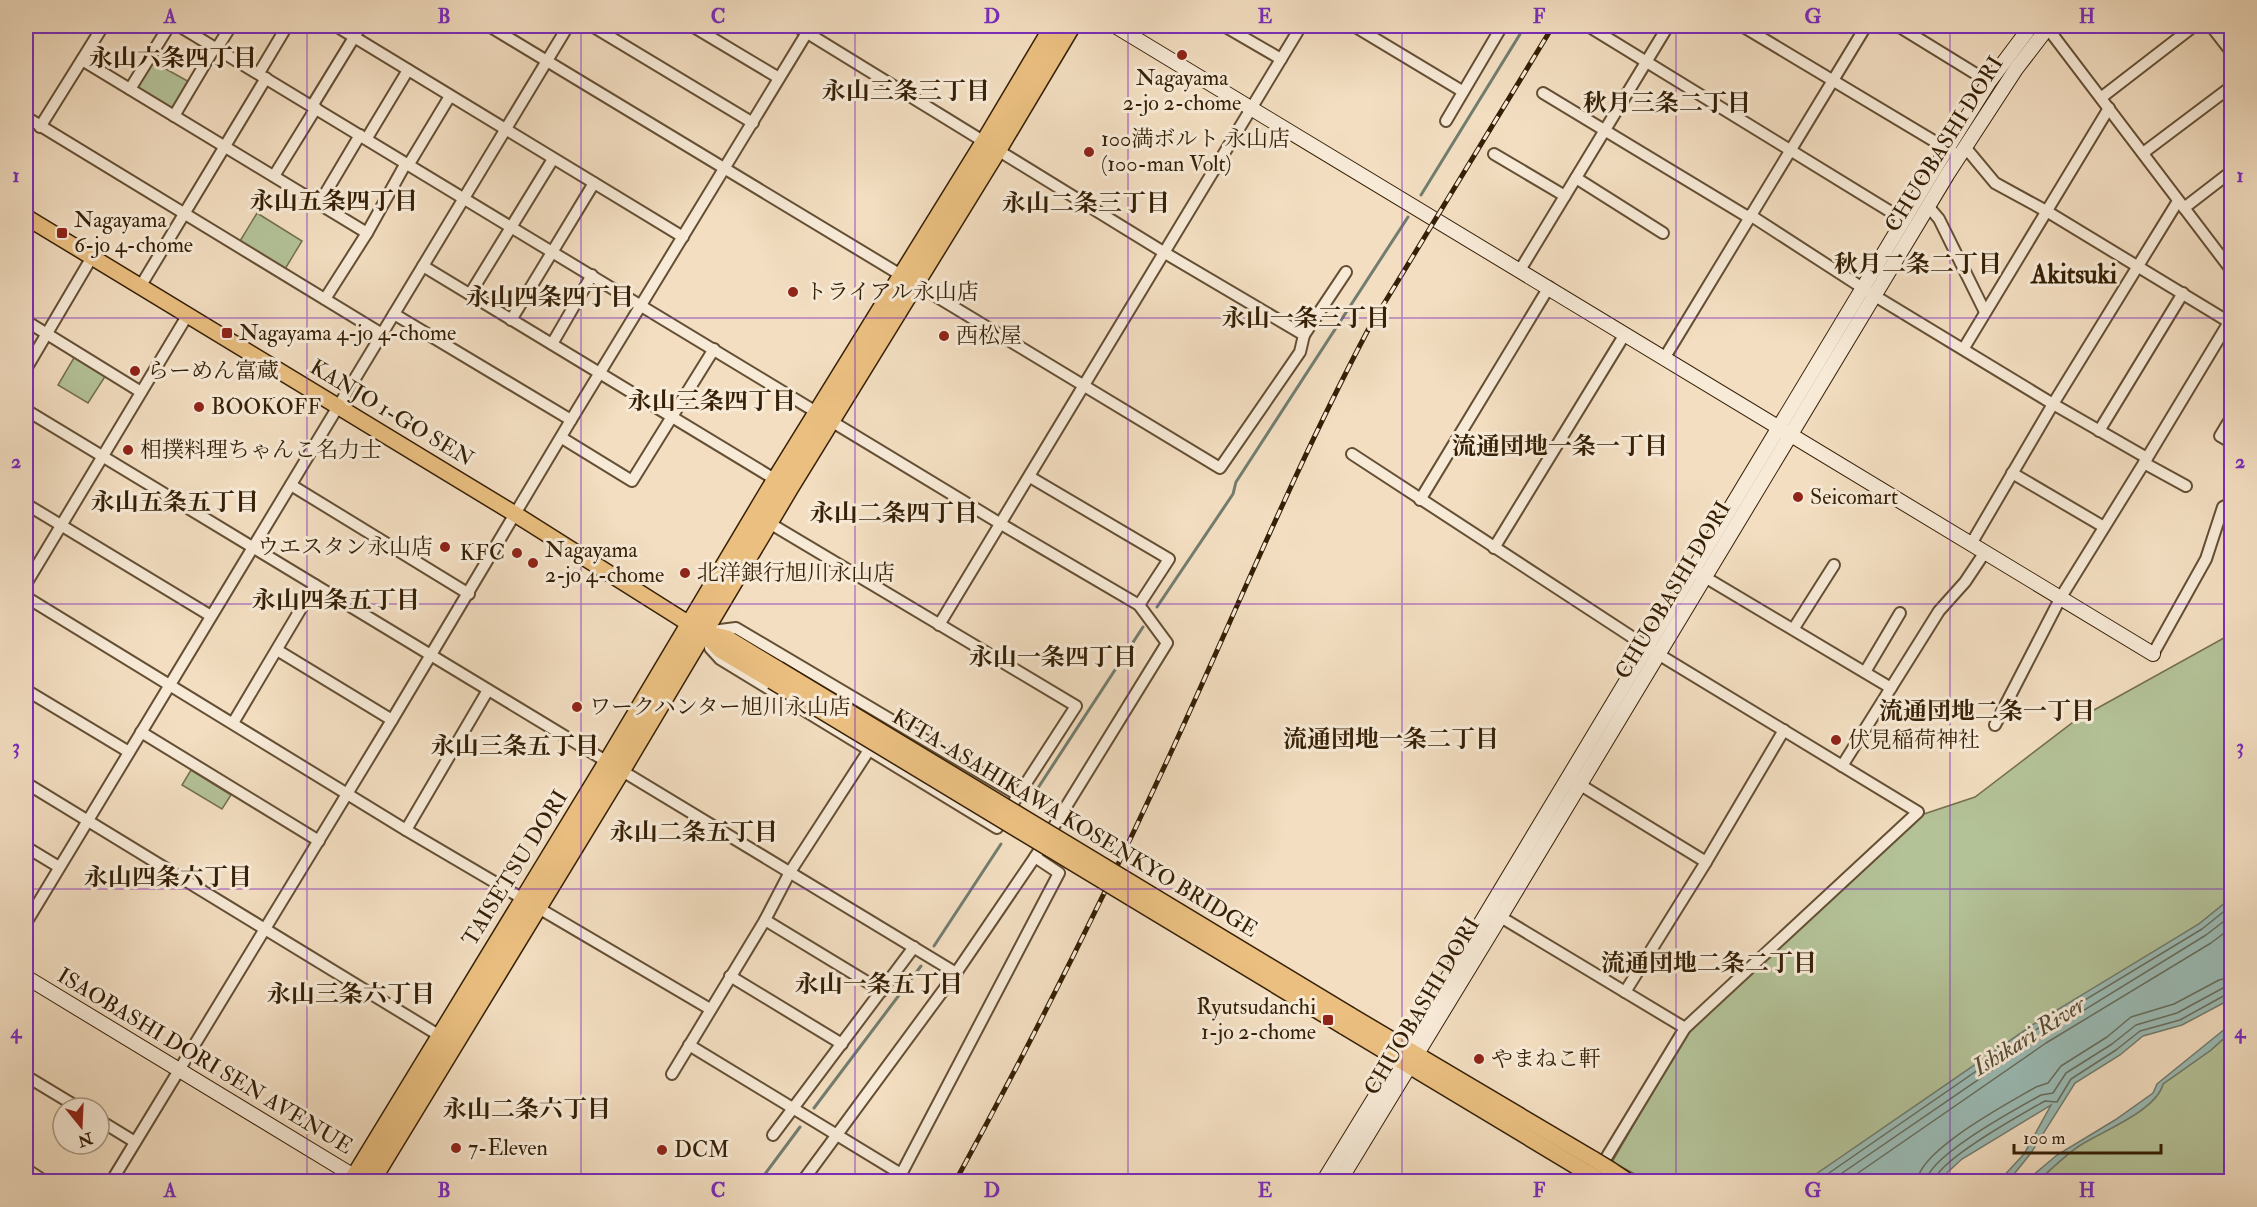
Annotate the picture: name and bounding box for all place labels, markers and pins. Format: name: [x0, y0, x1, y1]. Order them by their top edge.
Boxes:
marker: Nagayama 2-jo 2-chome: [1175, 48, 1189, 62]
place label: Nagayama 2-jo 2-chome: [1123, 64, 1241, 117]
place label: 100満ボルト 永山店 (100-man Volt): [1101, 125, 1290, 178]
marker: 100満ボルト 永山店 (100-man Volt): [1082, 145, 1096, 159]
place label: Nagayama 6-jo 4-chome: [74, 206, 193, 259]
marker: Nagayama 6-jo 4-chome: [55, 226, 69, 240]
place label: トライアル永山店: [805, 278, 979, 306]
marker: トライアル永山店: [786, 285, 800, 299]
place label: Nagayama 4-jo 4-chome: [239, 319, 456, 347]
place label: 西松屋: [956, 322, 1022, 350]
marker: Nagayama 4-jo 4-chome: [220, 326, 234, 340]
marker: 西松屋: [937, 329, 951, 343]
place label: らーめん富蔵: [147, 357, 279, 385]
marker: らーめん富蔵: [128, 364, 142, 378]
place label: BOOKOFF: [211, 393, 321, 421]
marker: BOOKOFF: [192, 400, 206, 414]
place label: 相撲料理ちゃんこ名力士: [140, 436, 382, 464]
marker: 相撲料理ちゃんこ名力士: [121, 443, 135, 457]
place label: Seicomart: [1810, 483, 1898, 511]
marker: Seicomart: [1791, 490, 1805, 504]
place label: ウエスタン永山店: [257, 533, 433, 561]
place label: Nagayama 2-jo 4-chome: [545, 536, 664, 589]
place label: KFC: [460, 539, 505, 567]
marker: ウエスタン永山店: [438, 540, 452, 554]
marker: KFC: [510, 546, 524, 560]
marker: Nagayama 2-jo 4-chome: [526, 556, 540, 570]
place label: 北洋銀行旭川永山店: [697, 559, 895, 587]
marker: 北洋銀行旭川永山店: [678, 566, 692, 580]
place label: ワークハンター旭川永山店: [589, 693, 851, 721]
marker: ワークハンター旭川永山店: [570, 700, 584, 714]
place label: 伏見稲荷神社: [1848, 726, 1980, 754]
marker: 伏見稲荷神社: [1829, 733, 1843, 747]
place label: Ryutsudanchi 1-jo 2-chome: [1196, 993, 1316, 1046]
marker: Ryutsudanchi 1-jo 2-chome: [1321, 1013, 1335, 1027]
place label: やまねこ軒: [1491, 1045, 1601, 1073]
marker: やまねこ軒: [1472, 1052, 1486, 1066]
place label: 7-Eleven: [468, 1134, 548, 1162]
place label: DCM: [674, 1136, 729, 1164]
marker: 7-Eleven: [449, 1141, 463, 1155]
marker: DCM: [655, 1143, 669, 1157]

